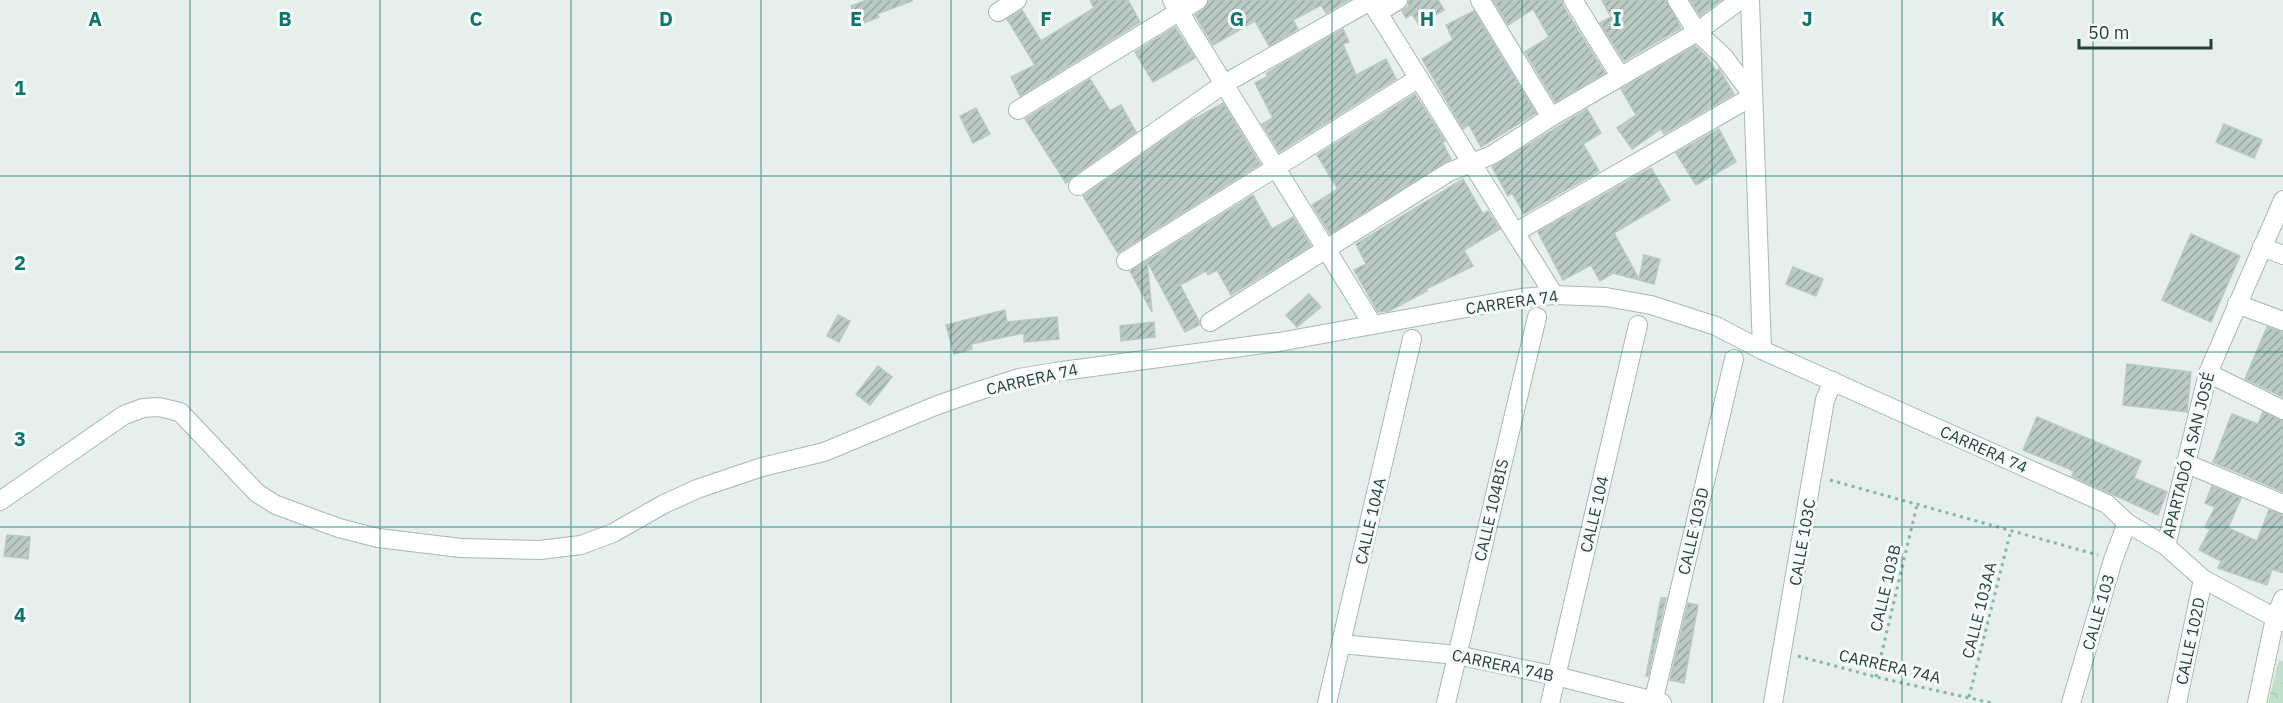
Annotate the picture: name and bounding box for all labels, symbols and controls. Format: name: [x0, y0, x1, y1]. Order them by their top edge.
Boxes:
text: A: [88, 5, 102, 32]
text: B: [278, 5, 292, 32]
text: C: [469, 5, 483, 32]
text: D: [659, 5, 673, 32]
text: E: [850, 5, 862, 32]
text: F: [1040, 5, 1052, 32]
text: G: [1230, 5, 1244, 32]
text: H: [1420, 5, 1434, 32]
text: I: [1613, 5, 1621, 32]
text: J: [1801, 5, 1813, 32]
text: K: [1991, 5, 2005, 32]
scale bar: [2079, 12, 2211, 50]
text: 50 m: [2088, 21, 2130, 44]
text: 1: [14, 74, 26, 101]
text: 2: [14, 249, 26, 276]
street label: CARRERA 74: [1464, 286, 1560, 318]
street label: CARRERA 74: [984, 359, 1080, 399]
street label: APARTADÓ A SAN JOSÉ: [2157, 370, 2218, 540]
street label: CARRERA 74: [1937, 421, 2031, 477]
text: 3: [14, 425, 26, 452]
street label: CALLE 104BIS: [1470, 457, 1512, 563]
street label: CALLE 104: [1575, 474, 1613, 554]
street label: CALLE 104A: [1350, 476, 1390, 566]
street label: CALLE 103D: [1673, 485, 1713, 577]
street label: CALLE 103C: [1785, 497, 1820, 587]
street label: CALLE 103B: [1865, 543, 1905, 633]
street label: CALLE 103AA: [1957, 560, 2001, 660]
street label: CALLE 103: [2078, 572, 2118, 652]
street label: CALLE 102D: [2171, 595, 2209, 687]
text: 4: [14, 601, 26, 628]
street label: CARRERA 74B: [1450, 644, 1556, 686]
street label: CARRERA 74A: [1837, 645, 1943, 687]

